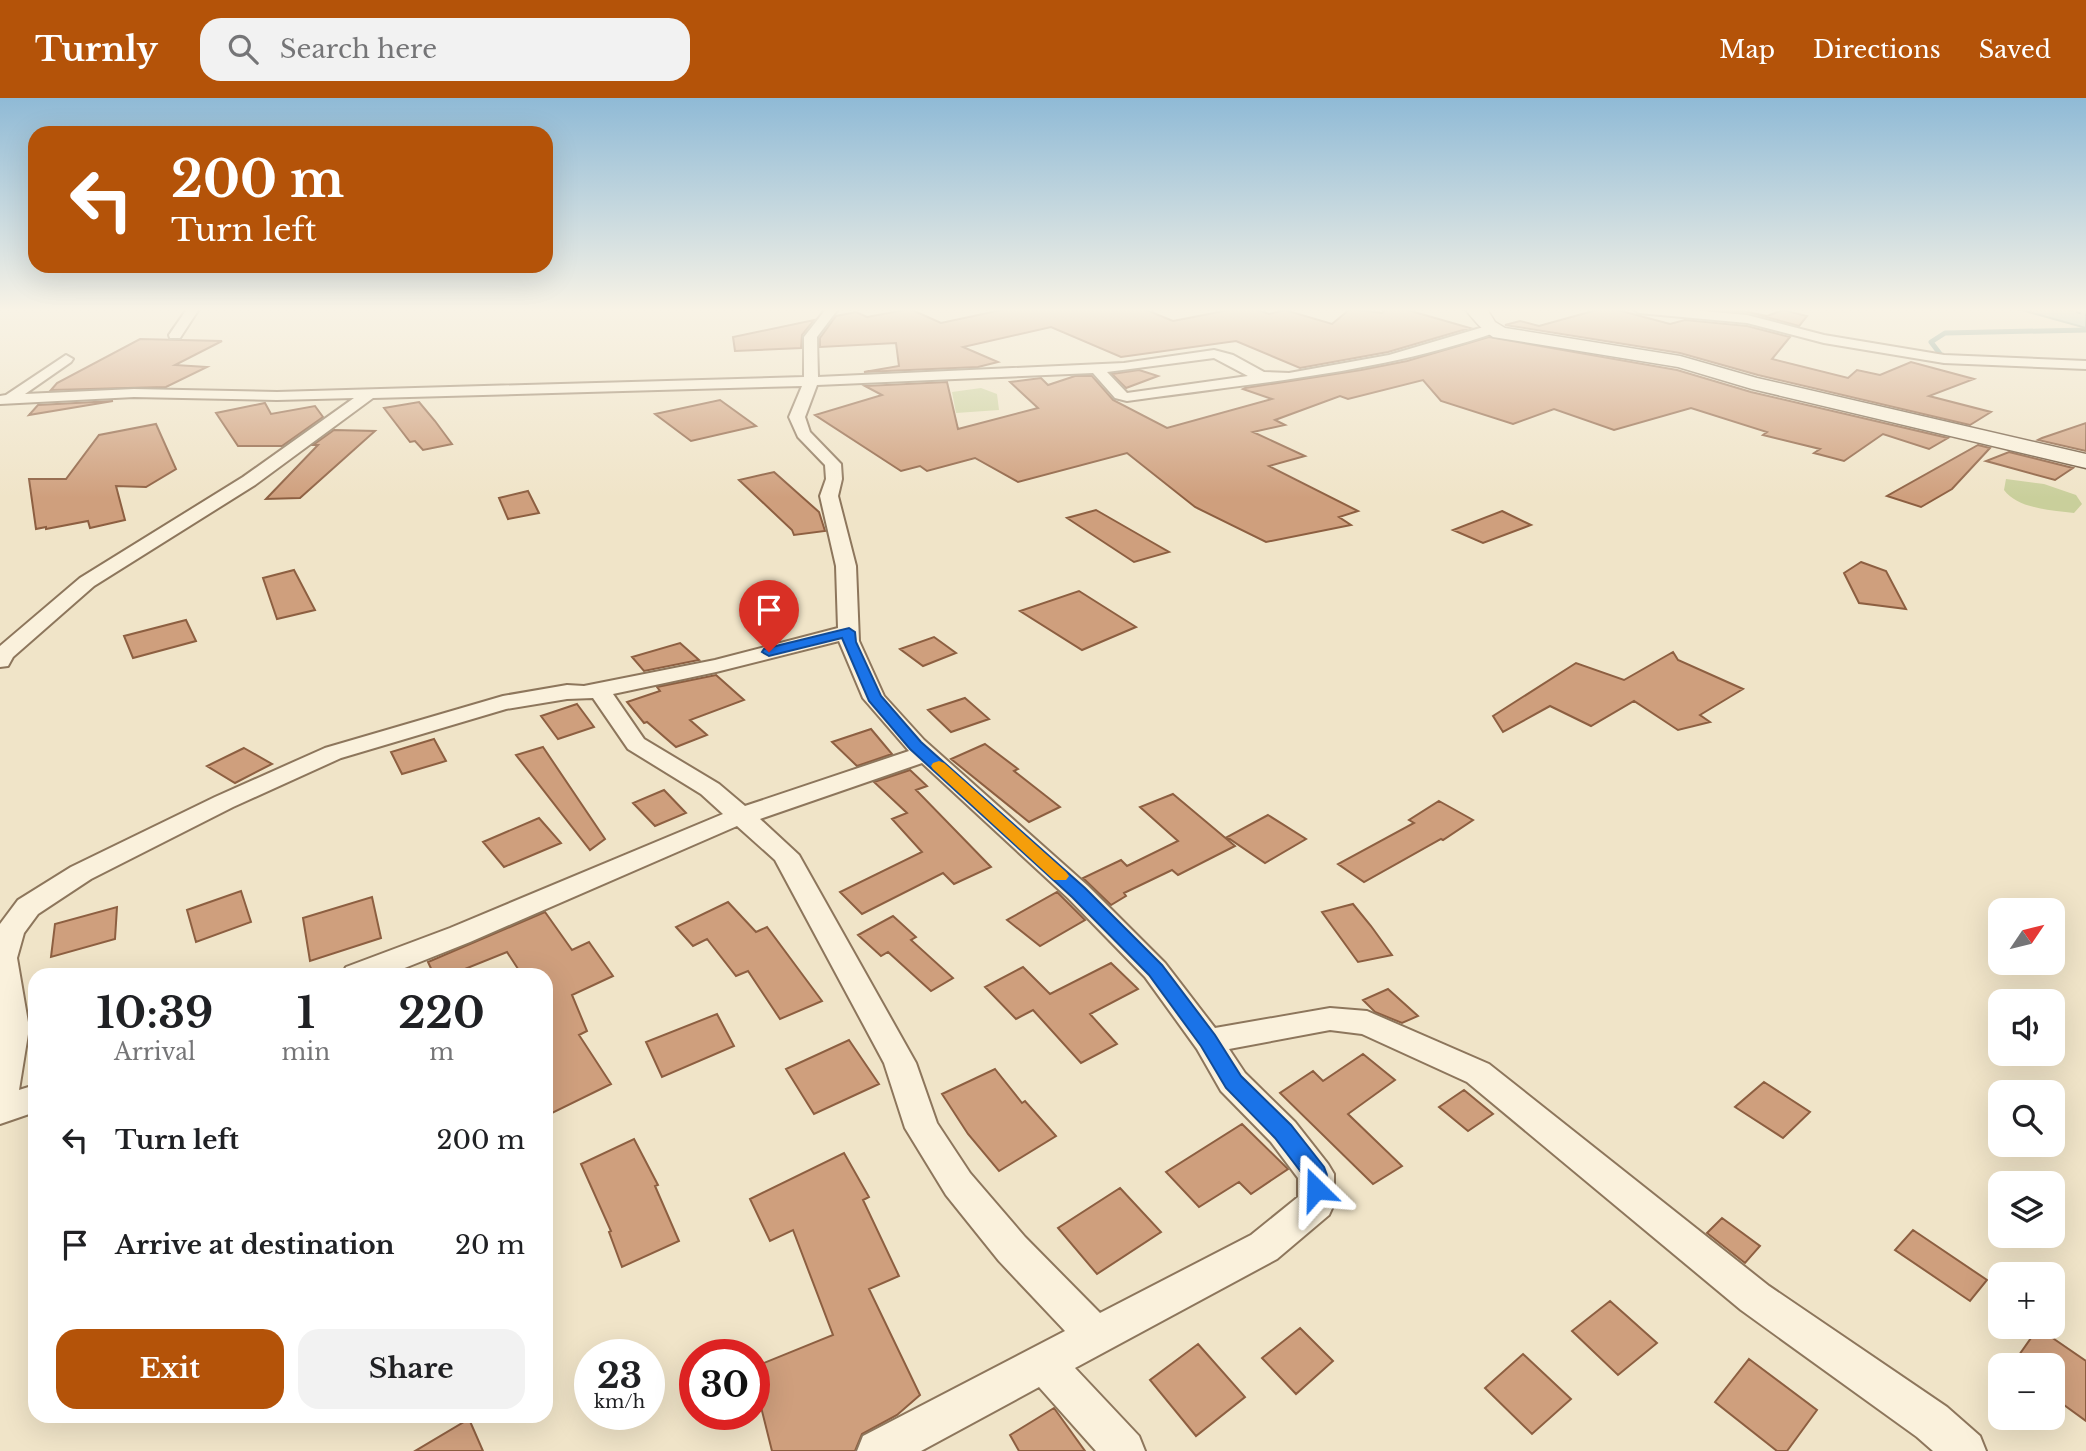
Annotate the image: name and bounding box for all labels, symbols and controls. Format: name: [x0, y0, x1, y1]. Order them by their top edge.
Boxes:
search box: [200, 18, 690, 81]
text: Turnly: [35, 29, 158, 70]
icon: search: [224, 30, 262, 68]
text: Search here: [280, 33, 437, 65]
text: Map: [1719, 35, 1775, 64]
text: Directions: [1813, 35, 1941, 64]
text: Saved: [1979, 35, 2051, 64]
text: 200 m: [171, 149, 344, 210]
icon: left: [56, 154, 147, 245]
text: Turn left: [171, 210, 317, 250]
pin: [739, 580, 799, 652]
icon: arrive: [750, 591, 788, 629]
north arrow: [1988, 898, 2065, 975]
map controls: [1988, 898, 2065, 1430]
text: 10:39: [96, 987, 213, 1039]
text: 1: [297, 987, 315, 1039]
text: 220: [398, 987, 485, 1039]
button: sound: [1988, 989, 2065, 1066]
text: Arrival: [114, 1038, 196, 1066]
text: min: [282, 1038, 330, 1066]
text: m: [429, 1038, 454, 1066]
button: search: [1988, 1080, 2065, 1157]
icon: left: [56, 1121, 94, 1159]
text: Turn left: [115, 1124, 239, 1156]
text: 200 m: [436, 1124, 525, 1156]
position arrow: [1279, 1152, 1353, 1226]
button: layers: [1988, 1171, 2065, 1248]
icon: arrive: [56, 1226, 94, 1264]
text: Arrive at destination: [115, 1229, 395, 1261]
text: 20 m: [455, 1229, 525, 1261]
button: +: [1988, 1262, 2065, 1339]
button: Exit: [56, 1329, 284, 1409]
button: Share: [298, 1329, 525, 1409]
speed limit sign: 30: [679, 1339, 770, 1430]
button: −: [1988, 1353, 2065, 1430]
text: 23: [597, 1354, 642, 1397]
text: km/h: [594, 1391, 645, 1413]

